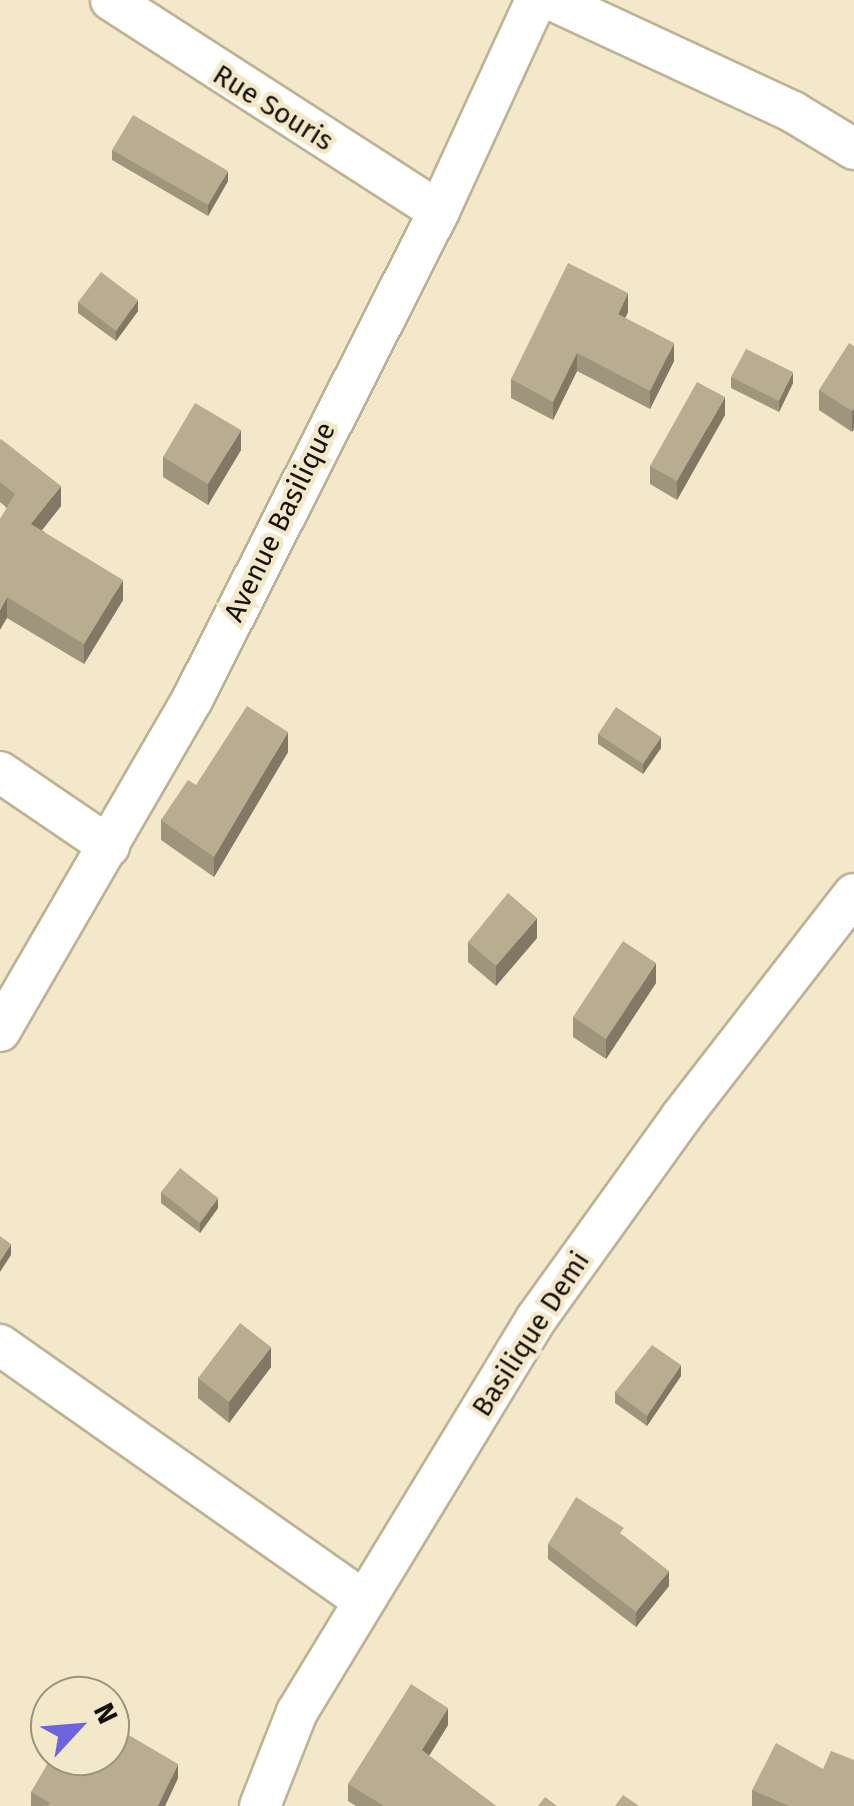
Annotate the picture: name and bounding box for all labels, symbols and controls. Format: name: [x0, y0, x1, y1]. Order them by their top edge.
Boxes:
street label: Rue Souris: [207, 58, 339, 158]
street label: Avenue Basilique: [217, 417, 343, 627]
street label: Basilique Demi: [465, 1245, 597, 1423]
north arrow: [30, 1676, 130, 1776]
text: N: [87, 1698, 125, 1729]

